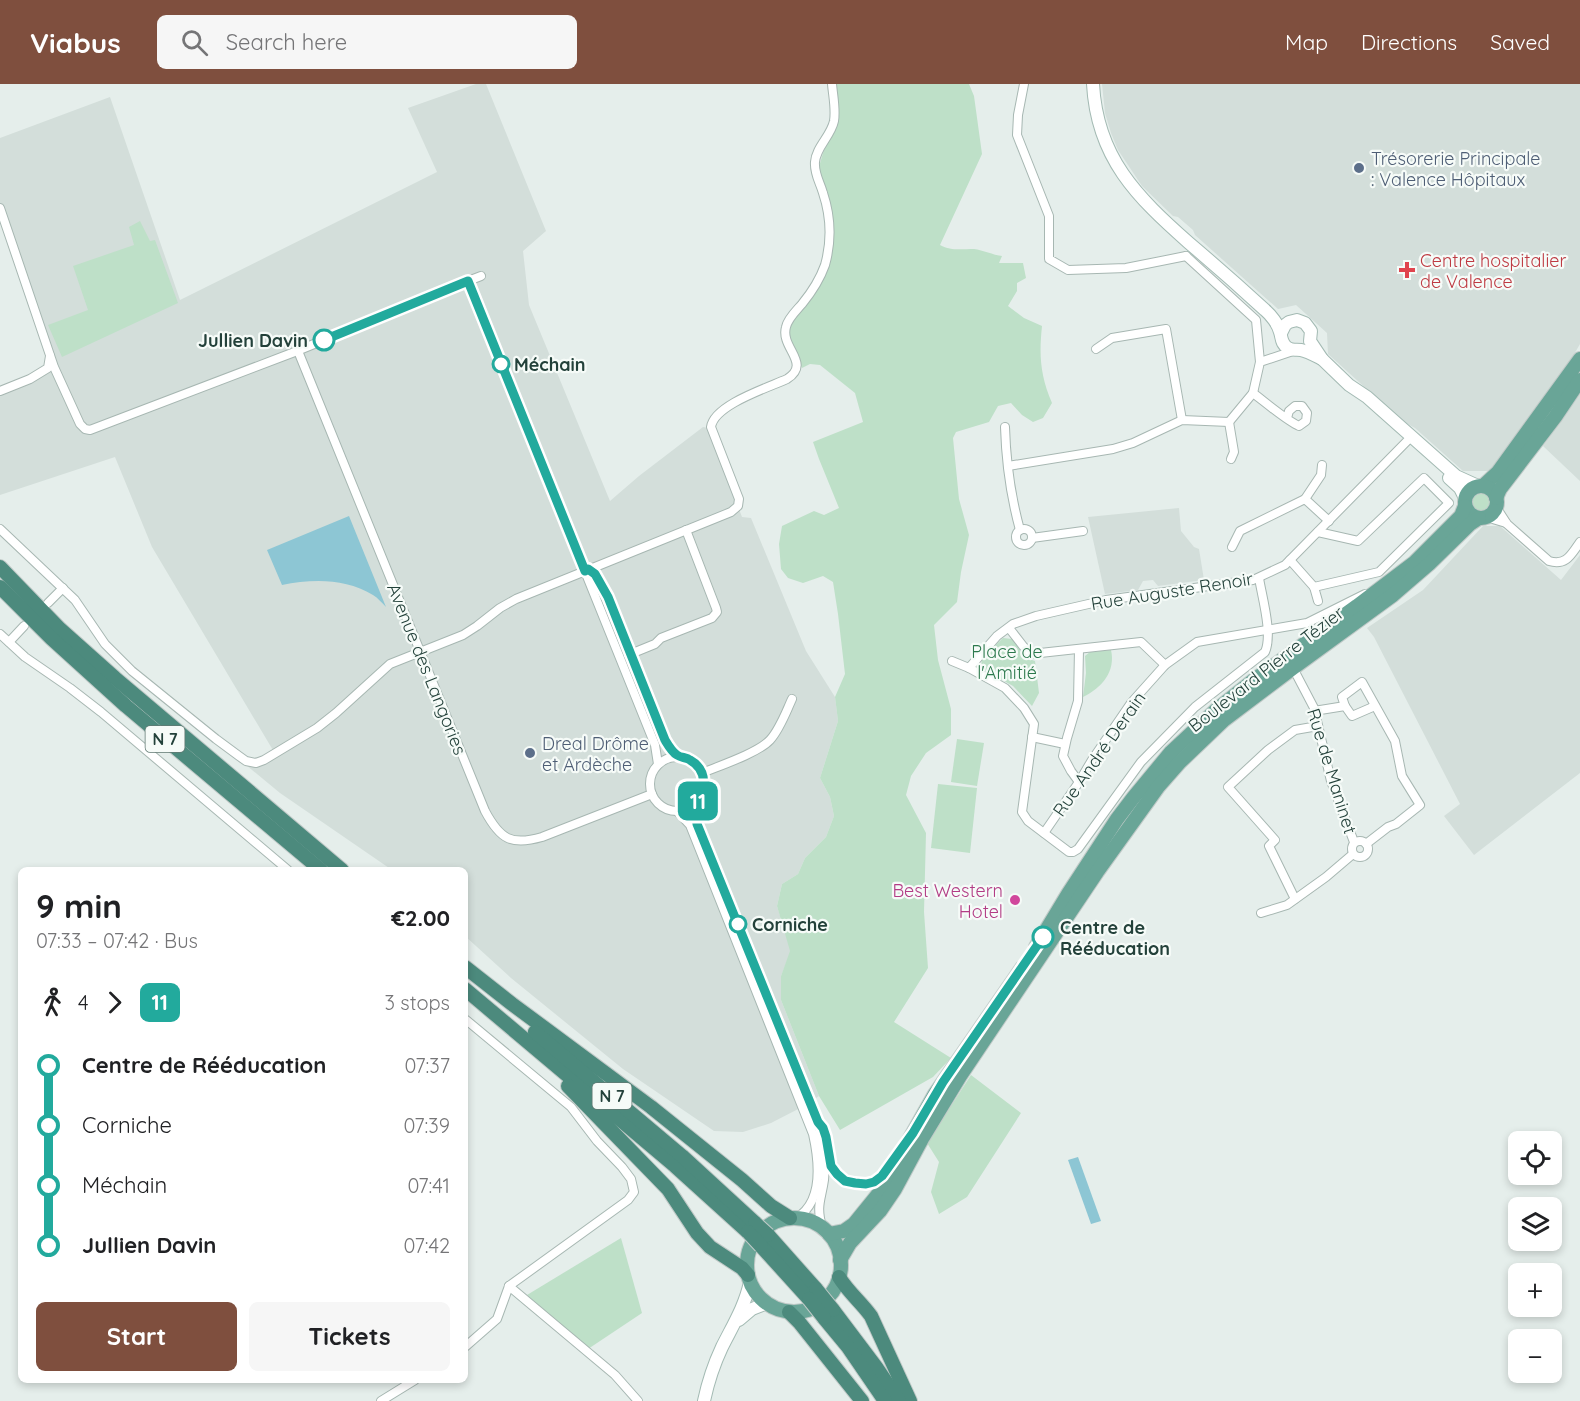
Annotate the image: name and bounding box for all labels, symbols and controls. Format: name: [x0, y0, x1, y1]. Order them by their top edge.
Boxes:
search box: [157, 15, 577, 69]
text: Viabus: [30, 25, 121, 60]
icon: search: [178, 26, 211, 59]
text: Search here: [226, 28, 347, 56]
text: Map: [1285, 29, 1328, 55]
text: Directions: [1361, 29, 1457, 55]
text: Saved: [1490, 29, 1550, 55]
place label: Trésorerie Principale : Valence Hôpitaux: [1371, 147, 1540, 191]
marker: Trésorerie Principale : Valence Hôpitaux: [1352, 161, 1366, 175]
place label: Centre hospitalier de Valence: [1420, 249, 1567, 293]
marker: Centre hospitalier de Valence: [1398, 261, 1416, 279]
place label: Jullien Davin: [198, 329, 308, 352]
marker: Jullien Davin: [313, 329, 335, 351]
place label: Méchain: [514, 353, 586, 376]
marker: Méchain: [492, 355, 510, 373]
street label: Rue Auguste Renoir: [1089, 567, 1255, 615]
street label: Avenue des Langories: [382, 580, 472, 758]
street label: Boulevard Pierre Tézier: [1184, 601, 1349, 737]
park label: Place de l'Amitié: [971, 640, 1043, 684]
street label: Rue André Derain: [1047, 687, 1151, 821]
street label: Rue de Maninet: [1302, 706, 1362, 836]
road number: N 7: [146, 726, 184, 752]
place label: Dreal Drôme et Ardèche: [542, 732, 649, 776]
marker: Dreal Drôme et Ardèche: [523, 746, 537, 760]
line badge: 11: [671, 782, 725, 820]
text: 11: [690, 788, 706, 814]
place label: Best Western Hotel: [892, 879, 1003, 923]
text: 9 min: [36, 885, 122, 926]
marker: Best Western Hotel: [1008, 893, 1022, 907]
text: €2.00: [391, 904, 450, 932]
place label: Corniche: [752, 913, 828, 936]
marker: Corniche: [729, 915, 747, 933]
place label: Centre de Rééducation: [1060, 916, 1170, 960]
marker: Centre de Rééducation: [1032, 926, 1054, 948]
text: 07:33 – 07:42 · Bus: [36, 928, 198, 953]
icon: walk: [36, 986, 69, 1019]
icon: forward: [98, 986, 131, 1019]
text: 11: [152, 989, 168, 1015]
text: 4: [78, 990, 89, 1015]
text: 3 stops: [384, 990, 450, 1015]
text: Centre de Rééducation: [82, 1051, 326, 1079]
text: 07:37: [404, 1053, 450, 1078]
road number: N 7: [592, 1083, 632, 1109]
text: Corniche: [82, 1111, 172, 1139]
text: 07:39: [404, 1113, 450, 1138]
map controls: [1508, 1131, 1562, 1383]
button: locate: [1508, 1131, 1562, 1185]
text: Méchain: [82, 1171, 167, 1199]
text: 07:41: [407, 1173, 450, 1198]
button: layers: [1508, 1197, 1562, 1251]
text: Jullien Davin: [82, 1231, 216, 1259]
text: 07:42: [404, 1233, 450, 1258]
button: +: [1508, 1263, 1562, 1317]
button: Start: [36, 1302, 237, 1371]
button: Tickets: [249, 1302, 450, 1371]
button: −: [1508, 1329, 1562, 1383]

